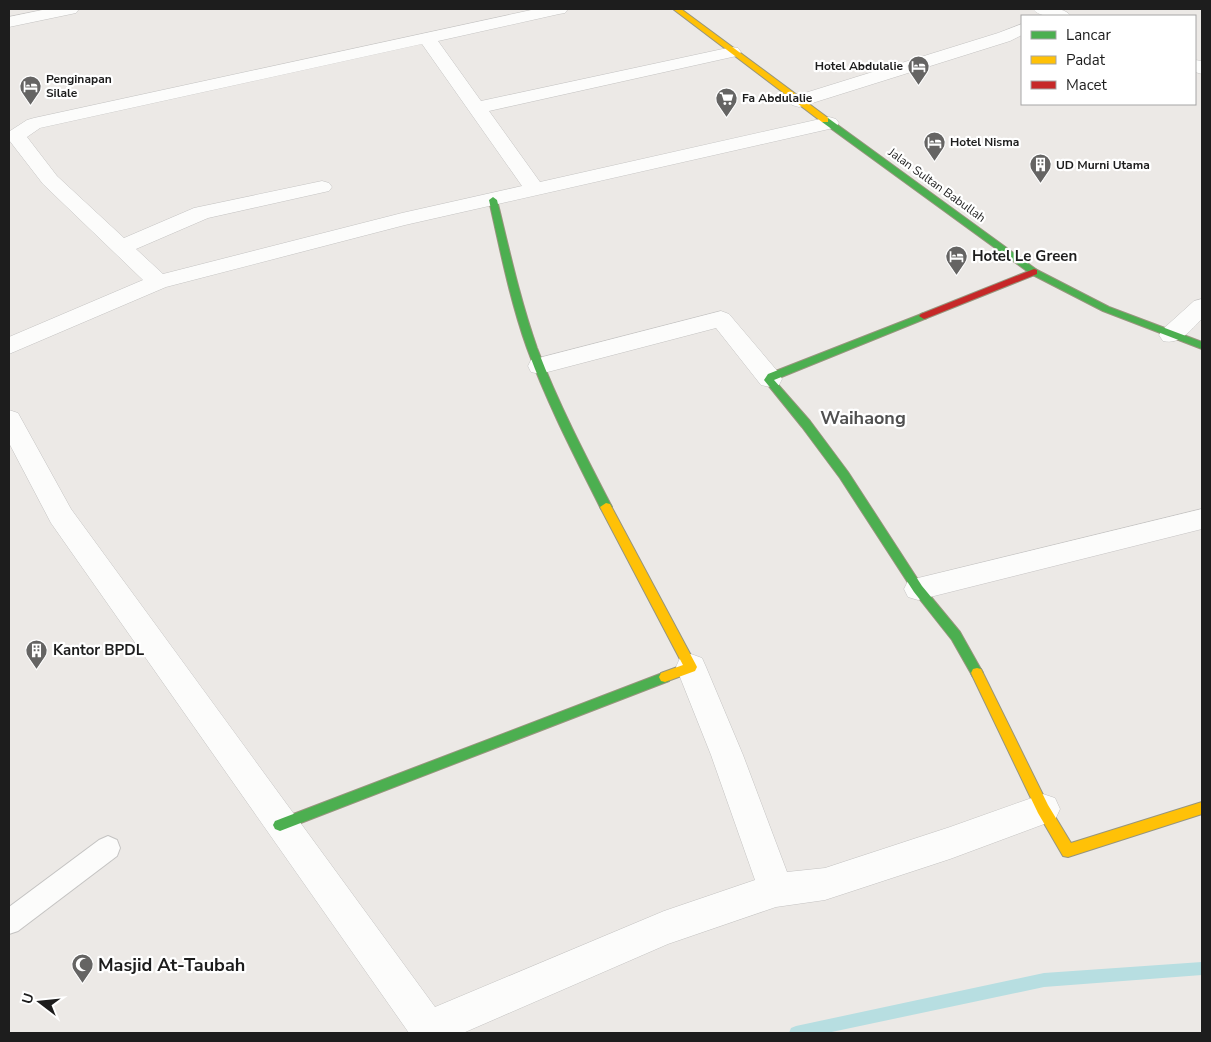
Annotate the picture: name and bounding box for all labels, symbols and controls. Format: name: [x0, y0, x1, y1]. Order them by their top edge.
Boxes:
legend: [1021, 15, 1196, 105]
text: Lancar: [1066, 25, 1111, 45]
text: Padat: [1066, 50, 1106, 70]
hotel icon: Hotel Abdulalie: [907, 54, 931, 85]
place label: Hotel Abdulalie: [815, 58, 903, 74]
place label: Penginapan Silale: [46, 71, 112, 101]
hotel icon: Penginapan Silale: [18, 74, 42, 105]
text: Macet: [1066, 75, 1108, 95]
supermarket icon: Fa Abdulalie: [714, 86, 738, 117]
place label: Fa Abdulalie: [742, 90, 813, 106]
hotel icon: Hotel Nisma: [922, 130, 946, 161]
place label: Hotel Nisma: [950, 134, 1019, 150]
street label: Jalan Sultan Babullah: [884, 144, 989, 226]
building icon: UD Murni Utama: [1028, 153, 1052, 184]
place label: UD Murni Utama: [1056, 157, 1150, 173]
hotel icon: Hotel Le Green: [944, 244, 968, 275]
place label: Hotel Le Green: [972, 246, 1077, 266]
district label: Waihaong: [820, 406, 906, 430]
building icon: Kantor BPDL: [25, 638, 49, 669]
place label: Kantor BPDL: [53, 640, 145, 660]
mosque icon: Masjid At-Taubah: [70, 953, 94, 984]
place label: Masjid At-Taubah: [98, 953, 245, 977]
north arrow: [15, 977, 65, 1027]
text: U: [17, 991, 39, 1006]

